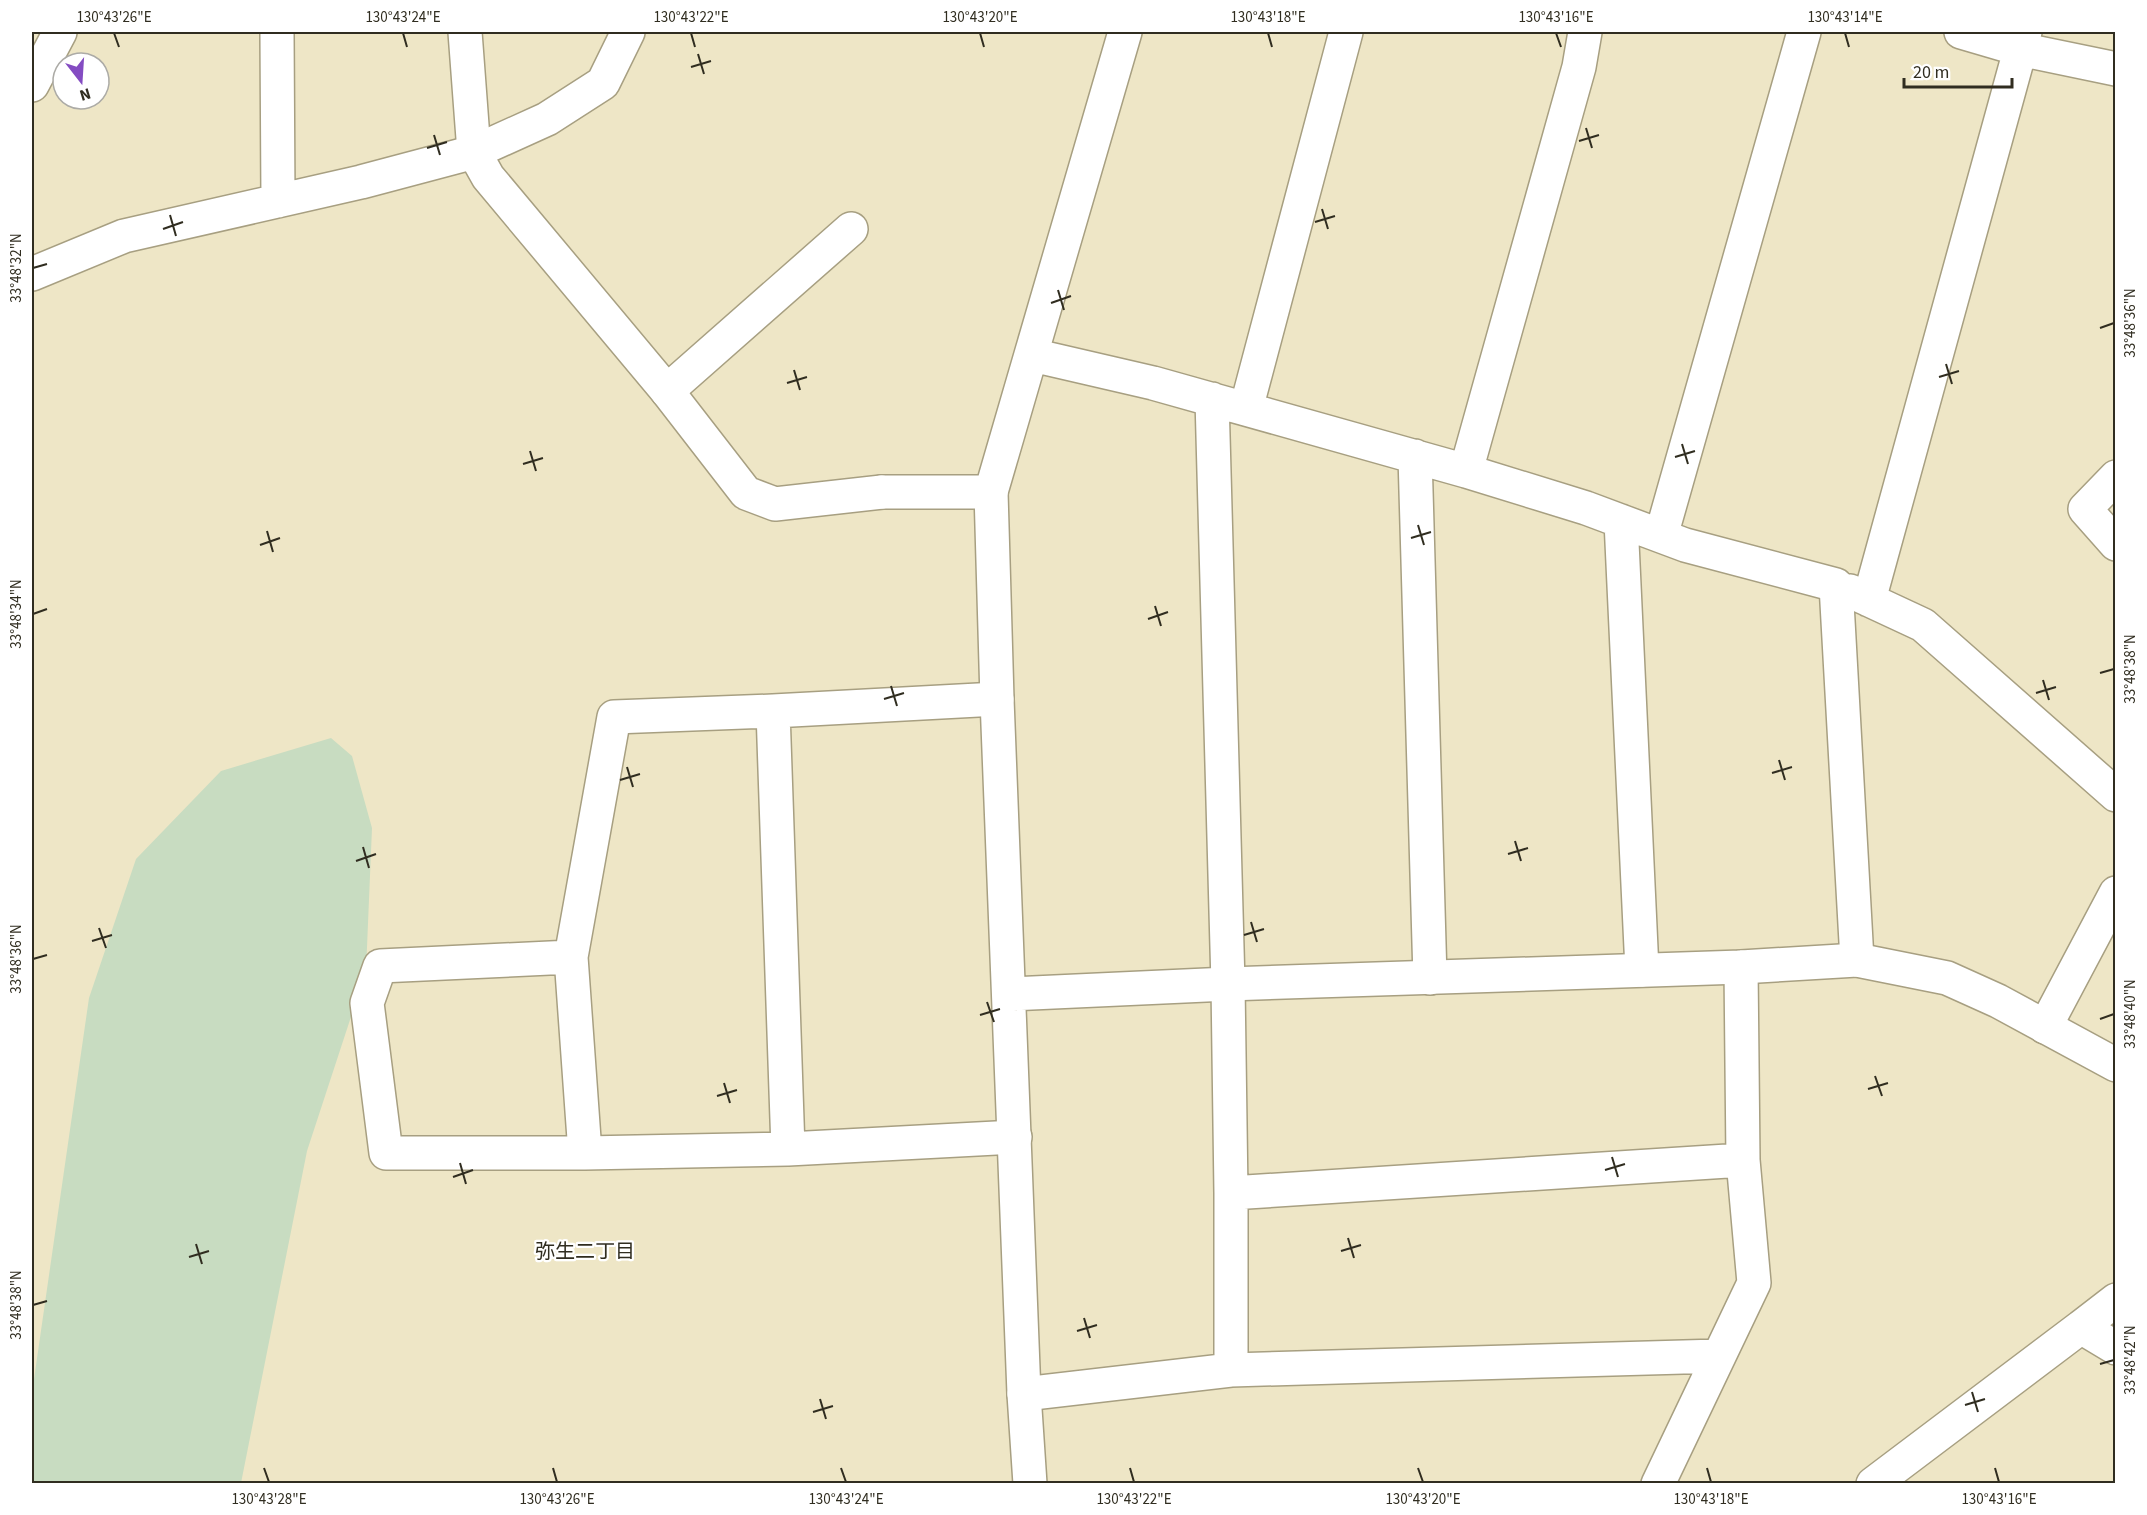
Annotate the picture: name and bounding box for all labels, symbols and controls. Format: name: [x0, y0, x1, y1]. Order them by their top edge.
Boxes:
text: 130°43'26"E: [76, 7, 152, 28]
text: 130°43'24"E: [365, 7, 441, 28]
text: 130°43'22"E: [653, 7, 729, 28]
text: 130°43'20"E: [942, 7, 1018, 28]
text: 130°43'18"E: [1230, 7, 1306, 28]
text: 130°43'16"E: [1518, 7, 1594, 28]
text: 130°43'14"E: [1807, 7, 1883, 28]
north arrow: [51, 51, 111, 111]
scale bar: [1904, 51, 2012, 89]
text: 20 m: [1913, 60, 1949, 85]
text: N: [77, 82, 93, 106]
text: 33°48'32"N: [6, 233, 27, 303]
text: 33°48'36"N: [2120, 288, 2141, 358]
text: 33°48'34"N: [6, 579, 27, 649]
text: 33°48'38"N: [2120, 634, 2141, 704]
text: 33°48'36"N: [6, 924, 27, 994]
text: 33°48'40"N: [2120, 979, 2141, 1049]
district label: 弥生二丁目: [535, 1238, 635, 1266]
text: 33°48'38"N: [6, 1270, 27, 1340]
text: 33°48'42"N: [2120, 1325, 2141, 1395]
text: 130°43'28"E: [231, 1489, 307, 1510]
text: 130°43'26"E: [519, 1489, 595, 1510]
text: 130°43'24"E: [808, 1489, 884, 1510]
text: 130°43'22"E: [1096, 1489, 1172, 1510]
text: 130°43'20"E: [1385, 1489, 1461, 1510]
text: 130°43'18"E: [1673, 1489, 1749, 1510]
text: 130°43'16"E: [1961, 1489, 2037, 1510]

